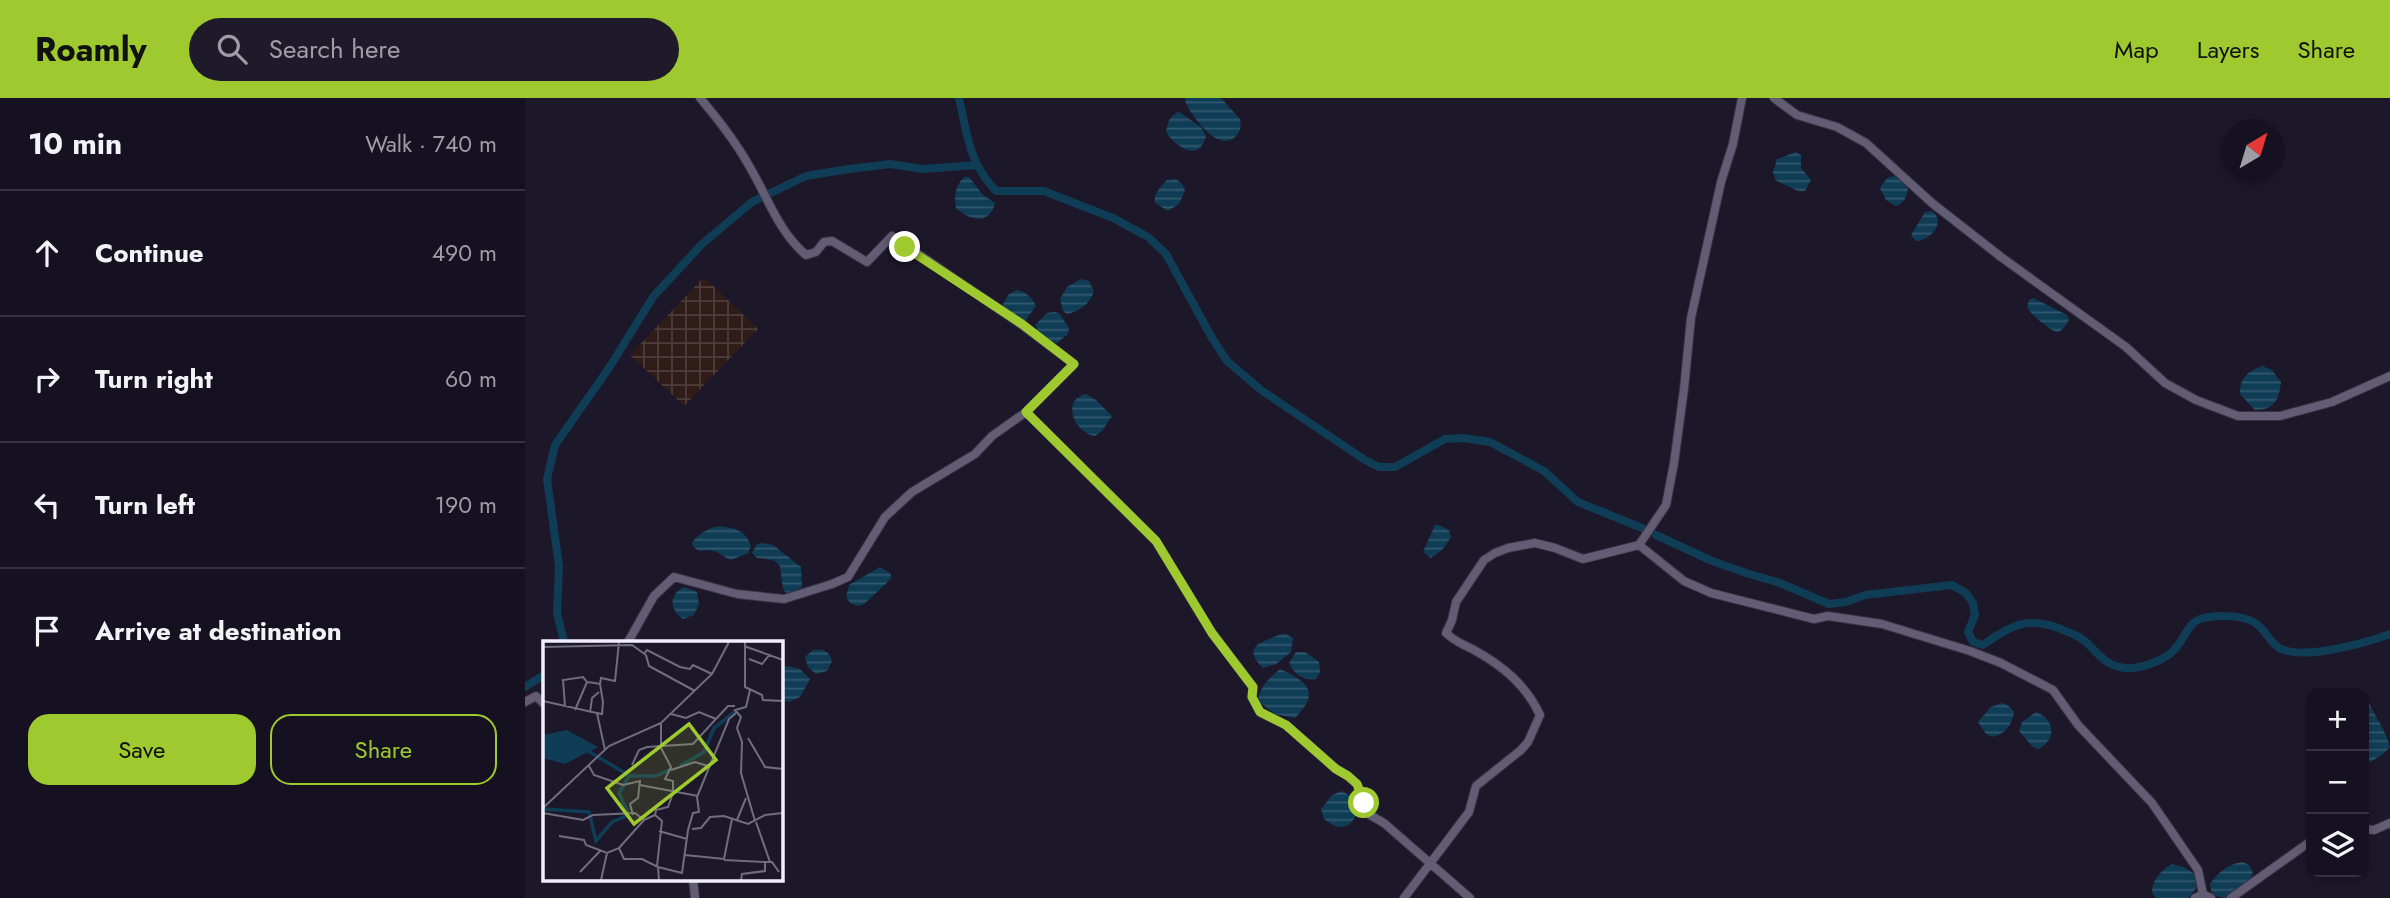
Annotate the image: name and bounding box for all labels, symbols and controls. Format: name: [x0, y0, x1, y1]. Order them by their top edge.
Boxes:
search box: [189, 18, 679, 81]
text: Roamly: [35, 26, 147, 73]
icon: search: [213, 30, 251, 68]
text: Search here: [269, 30, 400, 68]
text: Map: [2114, 32, 2159, 67]
text: Layers: [2197, 32, 2259, 67]
text: Share: [2297, 32, 2355, 67]
north arrow: [2222, 119, 2285, 182]
text: 10 min: [28, 122, 122, 165]
text: Walk · 740 m: [365, 127, 497, 161]
route end: [889, 231, 920, 262]
icon: ahead: [28, 234, 66, 272]
text: Continue: [95, 234, 204, 272]
text: 490 m: [432, 236, 497, 270]
icon: right: [28, 360, 66, 398]
text: Turn right: [95, 360, 213, 398]
text: 60 m: [445, 362, 497, 396]
icon: left: [28, 486, 66, 524]
text: Turn left: [95, 486, 195, 524]
text: 190 m: [435, 488, 497, 522]
icon: arrive: [28, 612, 66, 650]
text: Arrive at destination: [95, 612, 342, 650]
inset map: [543, 641, 782, 880]
map controls: [2306, 688, 2369, 877]
button: +: [2306, 688, 2369, 751]
button: Save: [28, 714, 256, 785]
button: Share: [270, 714, 497, 785]
button: −: [2306, 751, 2369, 814]
route start: [1348, 787, 1379, 818]
button: layers: [2306, 814, 2369, 877]

